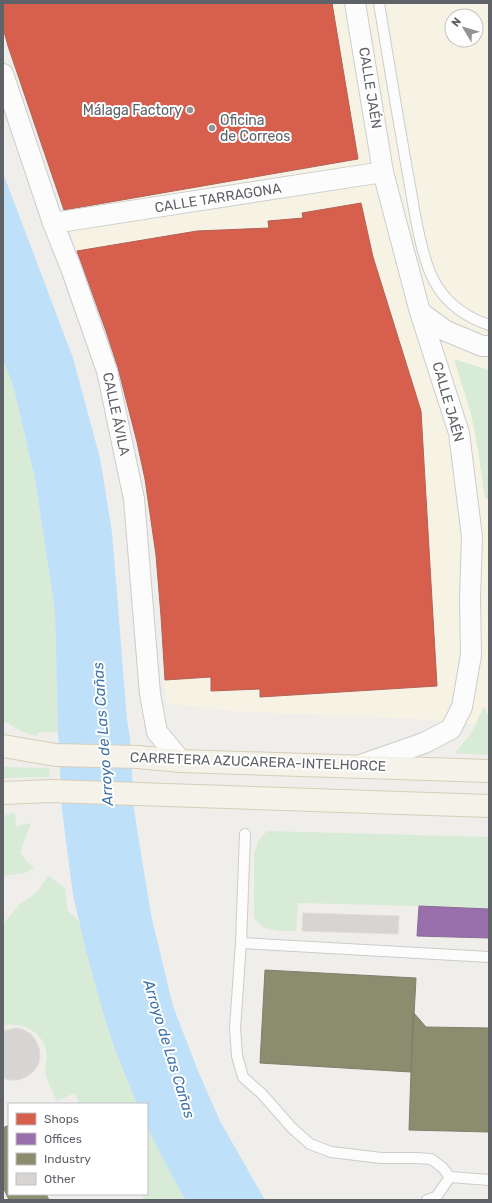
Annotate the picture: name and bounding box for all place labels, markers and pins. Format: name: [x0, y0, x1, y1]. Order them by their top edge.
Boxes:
place label: Málaga Factory: [83, 102, 182, 119]
marker: Málaga Factory: [185, 105, 195, 115]
place label: Oficina de Correos: [220, 112, 290, 145]
marker: Oficina de Correos: [207, 123, 217, 133]

